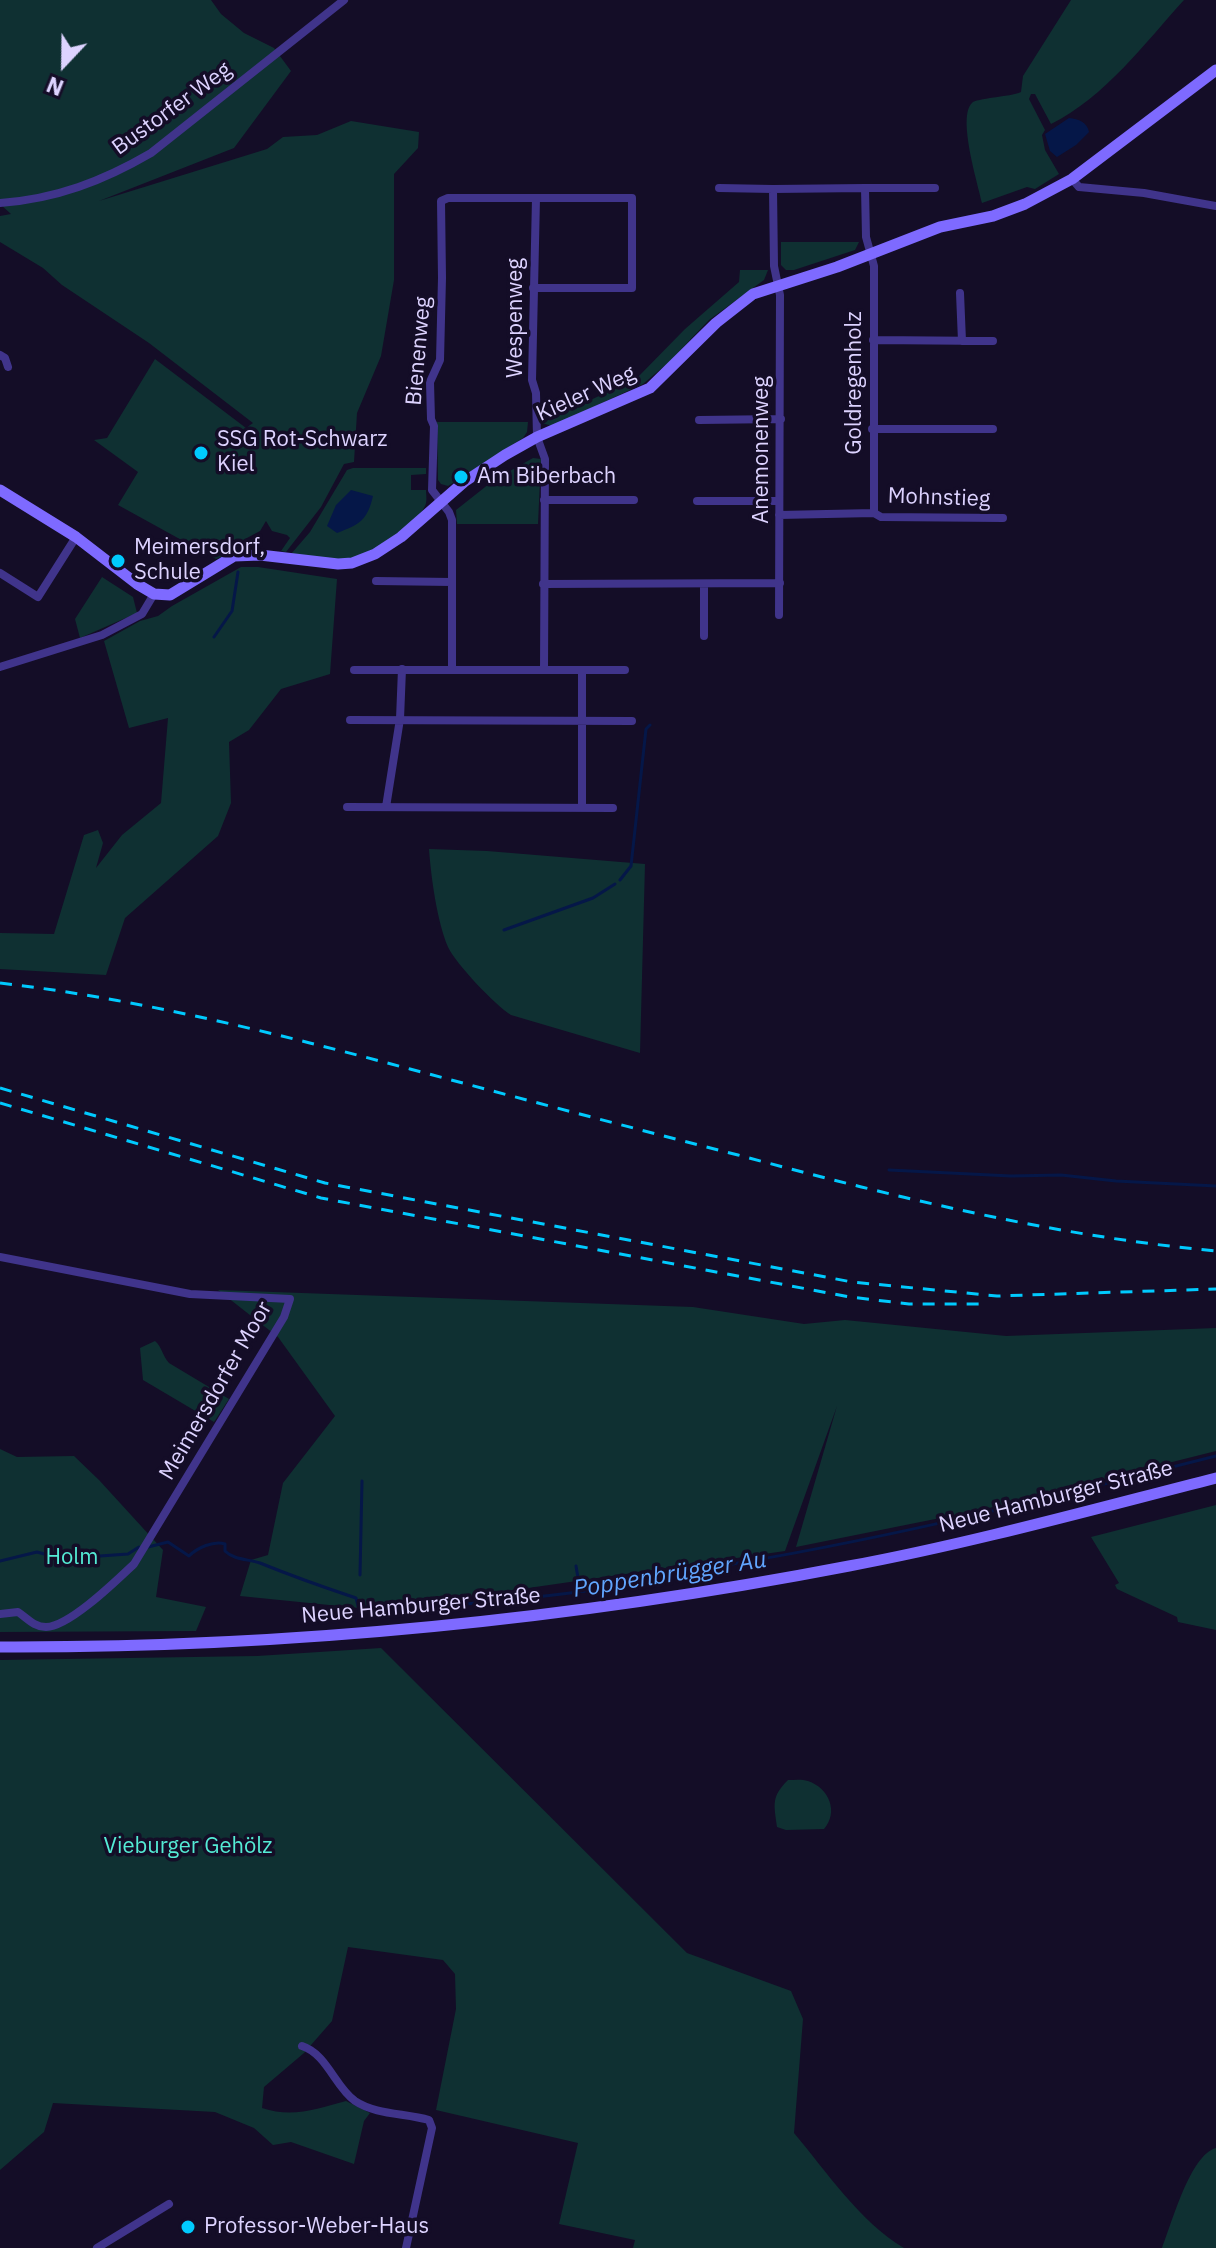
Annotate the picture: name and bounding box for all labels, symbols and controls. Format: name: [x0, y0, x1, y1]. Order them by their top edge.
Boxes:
north arrow: [24, 24, 104, 104]
street label: Bustorfer Weg: [107, 57, 237, 161]
text: N: [42, 70, 68, 103]
street label: Wespenweg: [503, 258, 529, 378]
street label: Bienenweg: [401, 295, 437, 407]
street label: Goldregenholz: [842, 311, 868, 455]
street label: Kieler Weg: [532, 360, 640, 428]
street label: Anemonenweg: [749, 376, 775, 524]
place label: SSG Rot-Schwarz Kiel: [217, 427, 387, 478]
marker: SSG Rot-Schwarz Kiel: [192, 444, 210, 462]
place label: Am Biberbach: [477, 464, 616, 490]
marker: Am Biberbach: [452, 468, 470, 486]
street label: Mohnstieg: [887, 483, 991, 513]
place label: Meimersdorf, Schule: [134, 535, 265, 586]
marker: Meimersdorf, Schule: [109, 552, 127, 570]
street label: Meimersdorfer Moor: [154, 1297, 278, 1485]
street label: Neue Hamburger Straße: [936, 1455, 1176, 1539]
park label: Holm: [45, 1545, 99, 1571]
water label: Poppenbrügger Au: [571, 1545, 769, 1605]
street label: Neue Hamburger Straße: [300, 1582, 542, 1630]
park label: Vieburger Gehölz: [103, 1834, 273, 1860]
place label: Professor-Weber-Haus: [204, 2214, 429, 2240]
marker: Professor-Weber-Haus: [179, 2218, 197, 2236]

